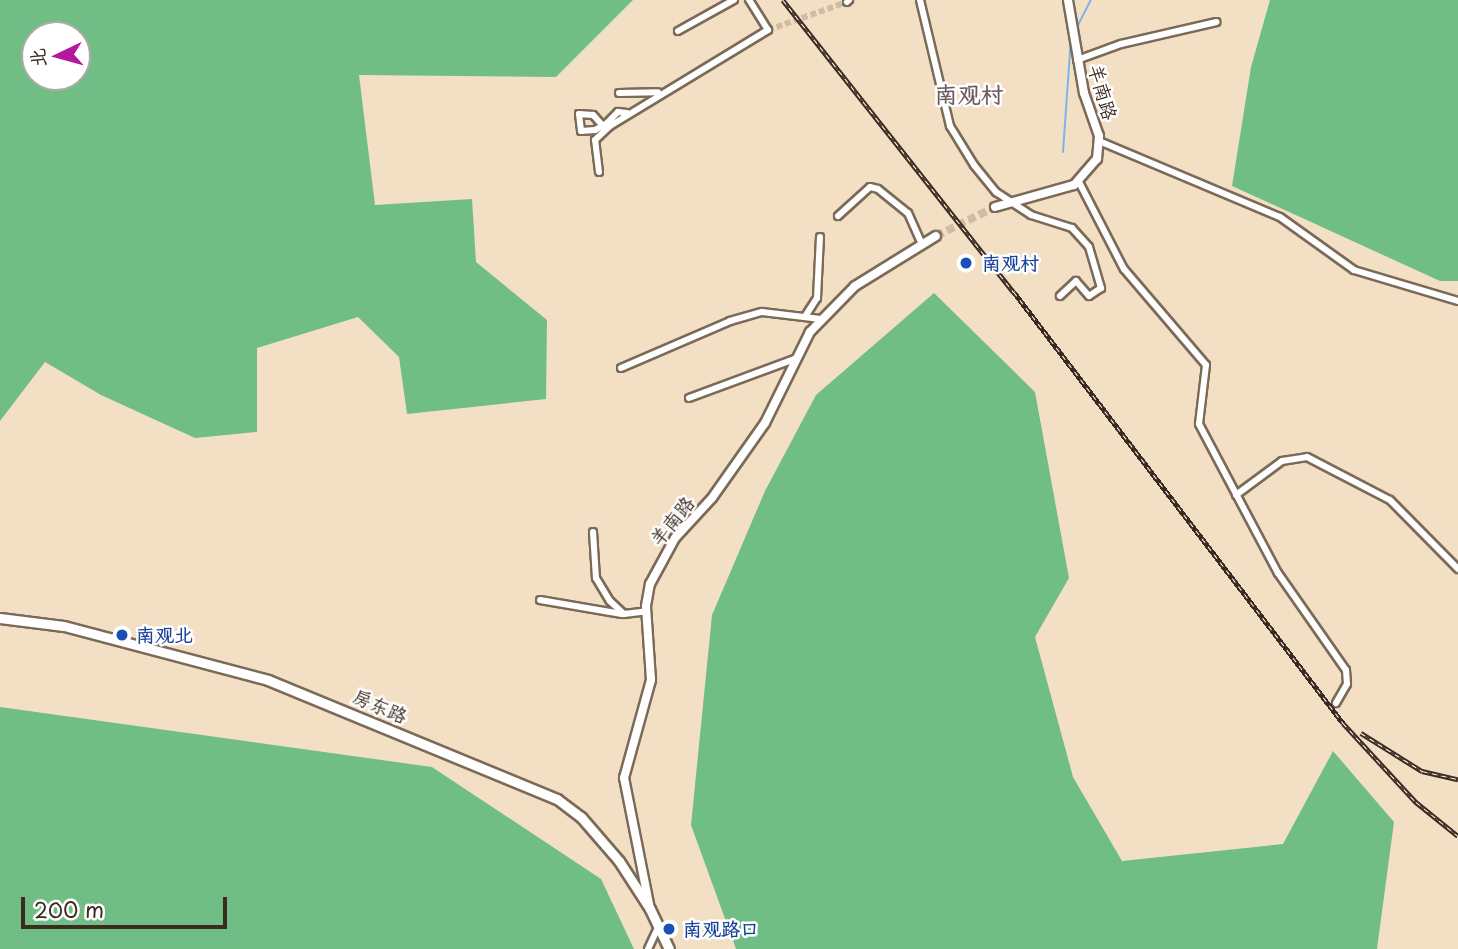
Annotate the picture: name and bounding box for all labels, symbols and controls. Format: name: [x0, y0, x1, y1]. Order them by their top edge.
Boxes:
north arrow: [21, 21, 91, 91]
text: 北: [22, 47, 52, 68]
street label: 羊南路: [1084, 61, 1122, 123]
district label: 南观村: [935, 80, 1003, 108]
place label: 南观村: [982, 252, 1039, 274]
marker: 南观村: [956, 253, 976, 273]
street label: 羊南路: [645, 492, 699, 550]
place label: 南观北: [136, 624, 193, 646]
marker: 南观北: [114, 627, 130, 643]
street label: 房东路: [349, 684, 411, 728]
scale bar: [24, 883, 231, 927]
text: 200 m: [34, 893, 104, 925]
place label: 南观路口: [683, 918, 759, 940]
marker: 南观路口: [661, 921, 677, 937]

